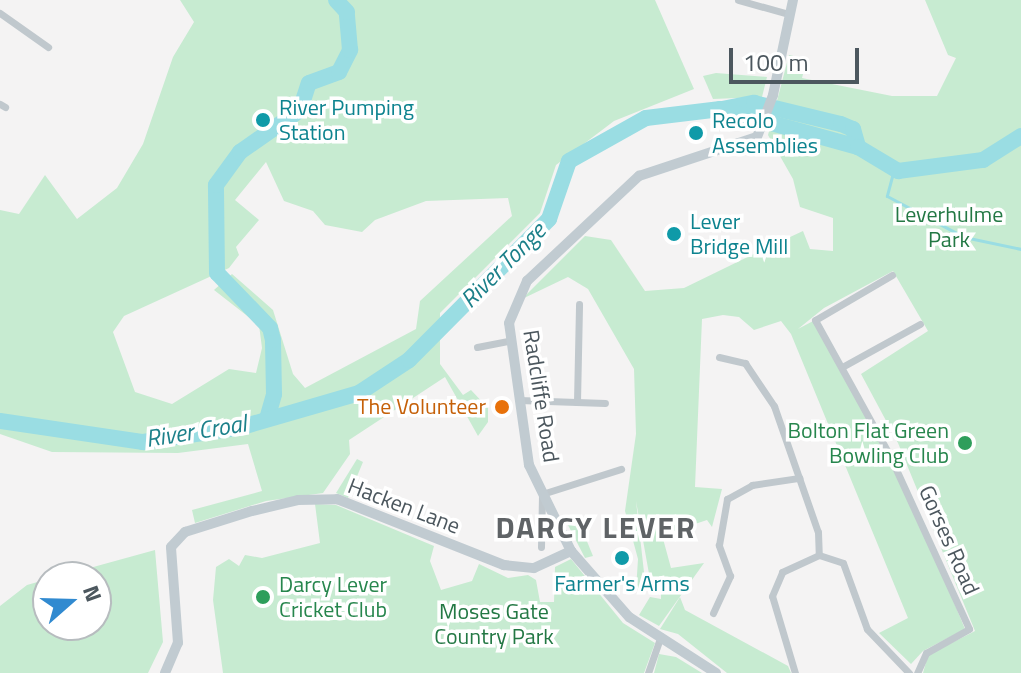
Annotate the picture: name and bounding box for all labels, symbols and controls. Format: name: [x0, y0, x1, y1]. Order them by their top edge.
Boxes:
scale bar: [733, 32, 863, 82]
text: 100 m: [743, 44, 809, 80]
place label: River Pumping Station: [279, 94, 414, 146]
place label: Recolo Assemblies: [712, 107, 818, 158]
marker: River Pumping Station: [254, 111, 272, 129]
marker: Recolo Assemblies: [687, 124, 705, 142]
park label: Leverhulme Park: [895, 201, 1003, 252]
place label: Lever Bridge Mill: [690, 208, 788, 260]
water label: River Tonge: [454, 216, 552, 314]
marker: Lever Bridge Mill: [665, 225, 683, 243]
street label: Radcliffe Road: [518, 328, 564, 464]
place label: The Volunteer: [357, 394, 486, 420]
marker: The Volunteer: [493, 398, 511, 416]
water label: River Croal: [144, 409, 248, 453]
place label: Bolton Flat Green Bowling Club: [788, 417, 949, 468]
marker: Bolton Flat Green Bowling Club: [956, 434, 974, 452]
street label: Hacken Lane: [344, 473, 464, 539]
street label: Gorses Road: [913, 481, 985, 599]
district label: DARCY LEVER: [495, 509, 697, 545]
marker: Farmer's Arms: [613, 549, 631, 567]
north arrow: [32, 561, 112, 641]
place label: Darcy Lever Cricket Club: [279, 571, 387, 622]
place label: Farmer's Arms: [554, 571, 690, 597]
text: N: [74, 580, 111, 606]
marker: Darcy Lever Cricket Club: [254, 588, 272, 606]
park label: Moses Gate Country Park: [434, 598, 554, 650]

